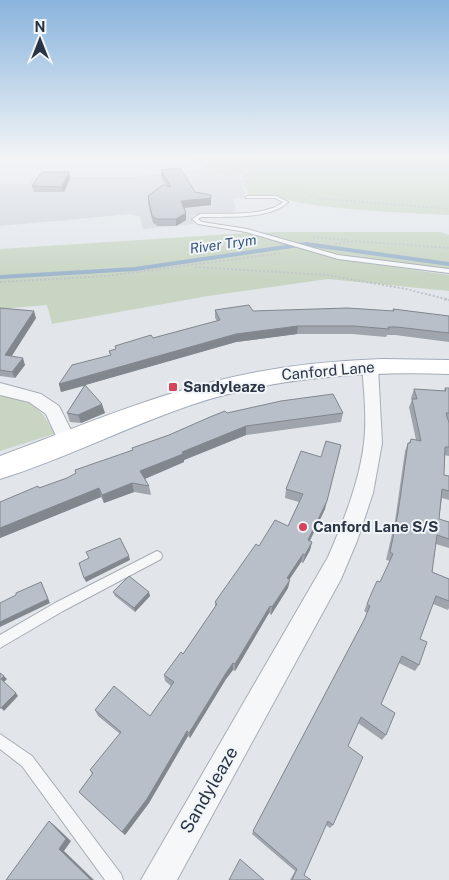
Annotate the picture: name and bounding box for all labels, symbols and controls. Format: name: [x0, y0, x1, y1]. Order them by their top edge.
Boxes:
north arrow: [15, 15, 65, 65]
text: N: [35, 19, 45, 35]
water label: River Trym: [189, 231, 257, 257]
street label: Canford Lane: [281, 358, 375, 383]
place label: Sandyleaze: [183, 378, 266, 395]
marker: Sandyleaze: [167, 381, 179, 393]
place label: Canford Lane S/S: [313, 518, 438, 535]
marker: Canford Lane S/S: [297, 521, 309, 533]
street label: Sandyleaze: [175, 743, 242, 837]

